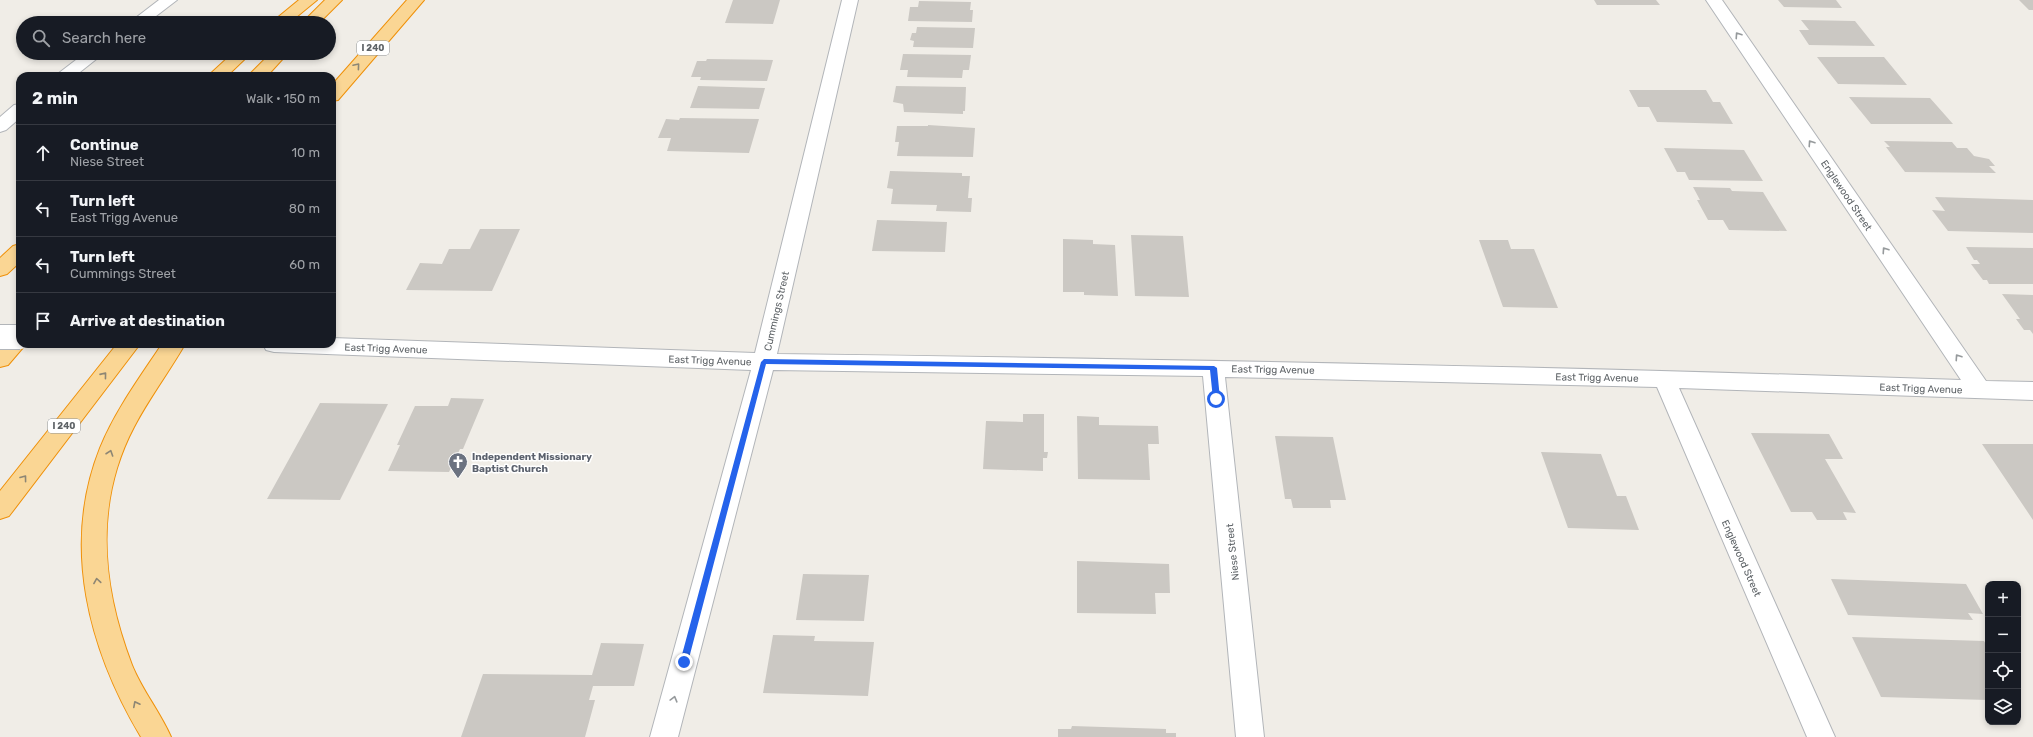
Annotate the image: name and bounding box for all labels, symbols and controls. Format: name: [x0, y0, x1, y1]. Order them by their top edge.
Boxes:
search box: [16, 16, 336, 60]
icon: search: [30, 27, 52, 49]
text: Search here: [62, 29, 146, 47]
one-way arrow: [1736, 33, 1743, 40]
road number: I 240: [357, 41, 389, 55]
one-way arrow: [353, 64, 360, 71]
text: 2 min: [32, 88, 78, 108]
text: Walk · 150 m: [246, 91, 320, 106]
text: Continue: [70, 136, 139, 154]
one-way arrow: [1809, 140, 1816, 147]
icon: ahead: [32, 142, 54, 164]
text: 10 m: [291, 145, 320, 160]
text: Niese Street: [70, 154, 144, 169]
street label: Englewood Street: [1818, 158, 1874, 233]
text: Turn left: [70, 192, 135, 210]
icon: left: [32, 198, 54, 220]
text: 80 m: [289, 201, 320, 216]
text: East Trigg Avenue: [70, 210, 178, 225]
one-way arrow: [1882, 247, 1890, 254]
text: Turn left: [70, 248, 135, 266]
icon: left: [32, 254, 54, 276]
text: 60 m: [289, 257, 320, 272]
text: Cummings Street: [70, 266, 176, 281]
street label: Cummings Street: [762, 270, 792, 352]
icon: arrive: [32, 310, 54, 332]
text: Arrive at destination: [70, 312, 225, 330]
street label: East Trigg Avenue: [344, 342, 428, 356]
street label: East Trigg Avenue: [668, 354, 752, 368]
one-way arrow: [1956, 355, 1963, 362]
street label: East Trigg Avenue: [1231, 363, 1315, 377]
street label: East Trigg Avenue: [1555, 371, 1639, 385]
one-way arrow: [99, 373, 106, 380]
street label: East Trigg Avenue: [1879, 382, 1963, 396]
route start: [1207, 390, 1225, 408]
road number: I 240: [48, 419, 80, 433]
one-way arrow: [106, 450, 114, 457]
church icon: Independent Missionary Baptist Church: [447, 451, 469, 479]
place label: Independent Missionary Baptist Church: [472, 451, 592, 475]
one-way arrow: [19, 475, 26, 482]
street label: Englewood Street: [1719, 518, 1763, 599]
street label: Niese Street: [1224, 523, 1242, 581]
one-way arrow: [93, 578, 102, 584]
map controls: [1985, 581, 2021, 725]
button: +: [1985, 581, 2021, 617]
button: −: [1985, 617, 2021, 653]
route end: [675, 653, 693, 671]
button: locate: [1985, 653, 2021, 689]
button: layers: [1985, 689, 2021, 725]
one-way arrow: [670, 696, 678, 703]
one-way arrow: [133, 701, 141, 708]

